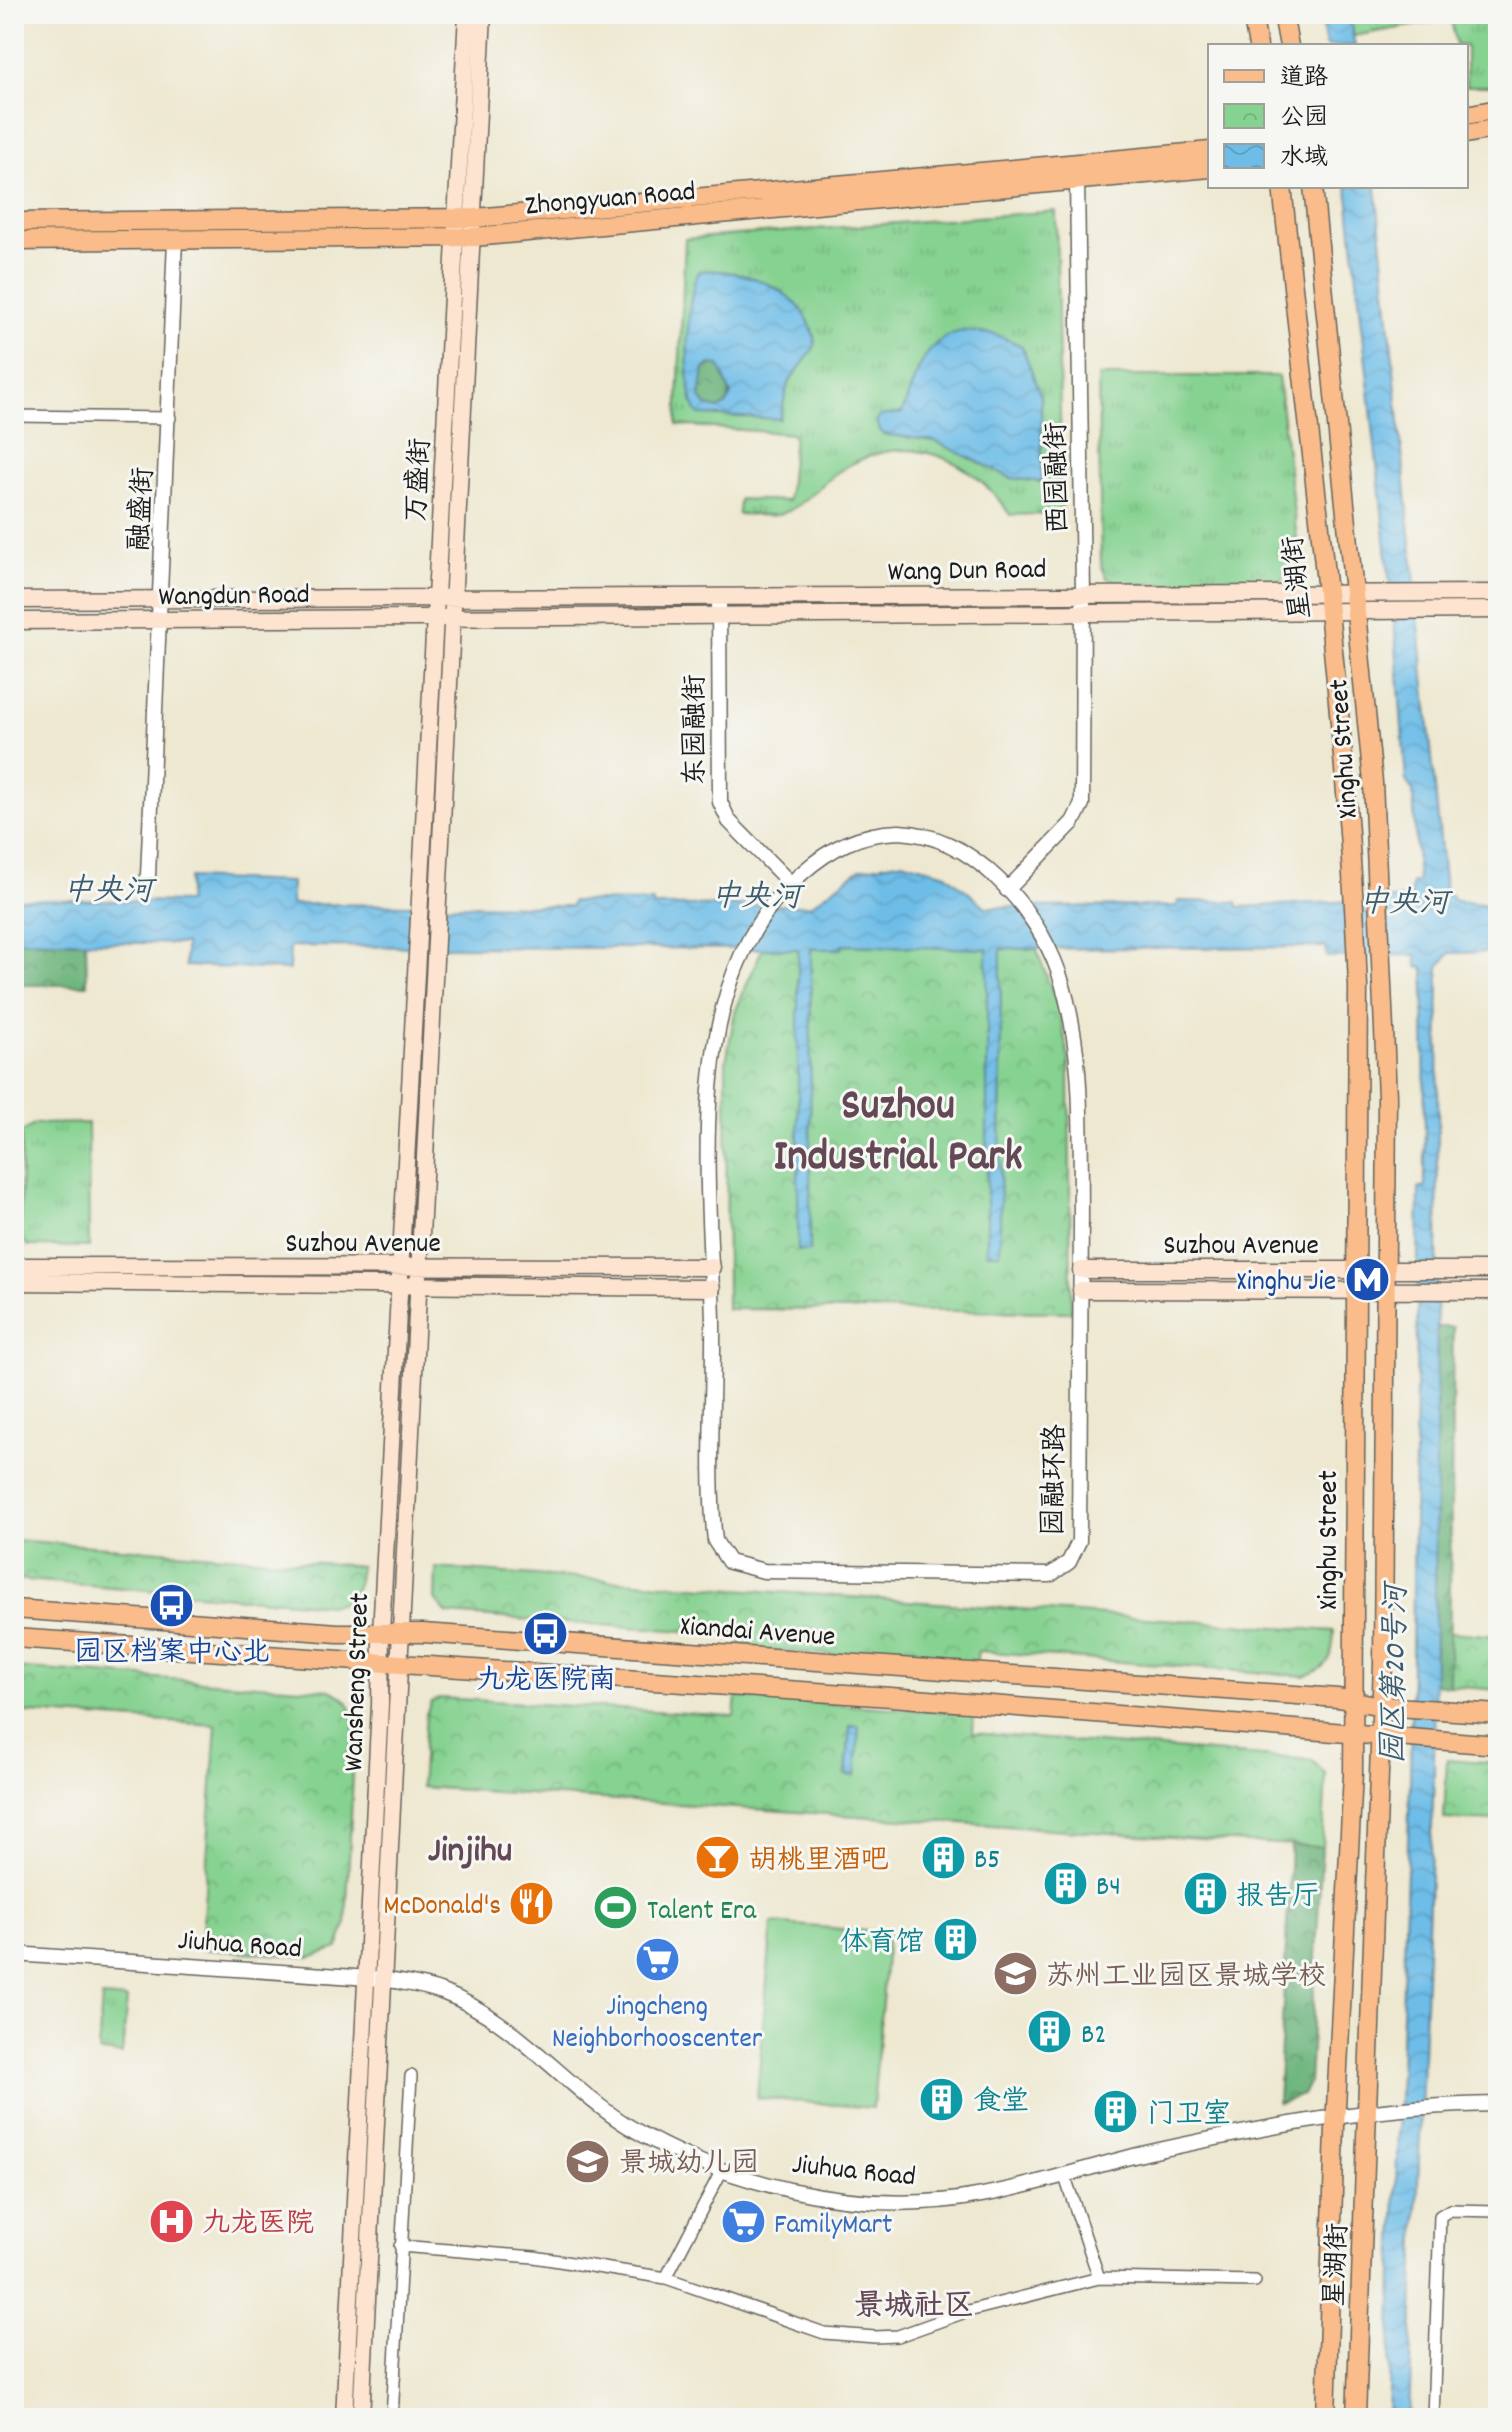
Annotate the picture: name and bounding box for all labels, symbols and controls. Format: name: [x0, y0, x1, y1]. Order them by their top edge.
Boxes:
legend: [1208, 44, 1468, 188]
text: 道路: [1280, 62, 1328, 96]
text: 公园: [1280, 102, 1328, 136]
text: 水域: [1280, 142, 1328, 176]
street label: Zhongyuan Road: [523, 174, 697, 228]
street label: 西园融街: [1039, 422, 1081, 534]
street label: 万盛街: [399, 437, 443, 523]
street label: 融盛街: [122, 466, 166, 552]
street label: 星湖街: [1276, 534, 1324, 621]
street label: Wang Dun Road: [887, 552, 1047, 594]
street label: Wangdun Road: [158, 577, 310, 619]
street label: 东园融街: [678, 674, 718, 786]
street label: Xinghu Street: [1321, 678, 1371, 820]
water label: 中央河: [63, 871, 158, 916]
water label: 中央河: [711, 877, 806, 922]
water label: 中央河: [1359, 883, 1454, 928]
district label: Suzhou Industrial Park: [774, 1077, 1022, 1191]
street label: Suzhou Avenue: [285, 1226, 441, 1266]
street label: Suzhou Avenue: [1163, 1228, 1319, 1268]
metro station icon: Xinghu Jie: [1343, 1255, 1391, 1303]
place label: Xinghu Jie: [1237, 1264, 1336, 1304]
street label: 园融环路: [1036, 1424, 1078, 1536]
street label: Xinghu Street: [1311, 1470, 1351, 1610]
water label: 园区第20号河: [1374, 1579, 1421, 1764]
bus stop icon: 园区档案中心北: [148, 1582, 196, 1630]
street label: Wansheng Street: [336, 1592, 382, 1772]
street label: Xiandai Avenue: [679, 1609, 837, 1659]
bus stop icon: 九龙医院南: [522, 1610, 570, 1658]
place label: 园区档案中心北: [74, 1635, 270, 1675]
place label: 九龙医院南: [476, 1663, 616, 1703]
district label: Jinjihu: [428, 1827, 512, 1879]
building icon: B5: [919, 1833, 967, 1881]
bar icon: 胡桃里酒吧: [694, 1834, 742, 1882]
place label: B5: [974, 1842, 1000, 1882]
place label: 胡桃里酒吧: [749, 1843, 889, 1883]
building icon: B4: [1041, 1860, 1089, 1908]
place label: B4: [1096, 1869, 1121, 1909]
building icon: 报告厅: [1181, 1870, 1229, 1918]
restaurant icon: McDonald's: [508, 1879, 556, 1927]
place label: 报告厅: [1236, 1879, 1320, 1919]
sports icon: Talent Era: [592, 1884, 640, 1932]
place label: McDonald's: [383, 1888, 501, 1928]
place label: Talent Era: [647, 1893, 757, 1933]
building icon: 体育馆: [931, 1916, 979, 1964]
street label: Jiuhua Road: [176, 1923, 303, 1971]
place label: 体育馆: [840, 1925, 924, 1965]
supermarket icon: Jingcheng Neighborhooscenter: [633, 1936, 681, 1984]
school or university icon: 苏州工业园区景城学校: [991, 1950, 1039, 1998]
place label: 苏州工业园区景城学校: [1046, 1959, 1326, 1999]
place label: Jingcheng Neighborhooscenter: [552, 1989, 763, 2061]
building icon: B2: [1026, 2008, 1074, 2056]
place label: B2: [1081, 2017, 1107, 2057]
building icon: 食堂: [918, 2075, 966, 2123]
place label: 食堂: [973, 2084, 1029, 2124]
building icon: 门卫室: [1092, 2088, 1140, 2136]
place label: 门卫室: [1147, 2097, 1231, 2137]
school or university icon: 景城幼儿园: [564, 2137, 612, 2185]
place label: 景城幼儿园: [619, 2146, 759, 2186]
street label: Jiuhua Road: [790, 2147, 917, 2199]
hospital icon: 九龙医院: [147, 2197, 195, 2245]
supermarket icon: FamilyMart: [719, 2198, 767, 2246]
place label: 九龙医院: [202, 2206, 314, 2246]
place label: FamilyMart: [774, 2207, 892, 2247]
street label: 星湖街: [1318, 2222, 1360, 2308]
district label: 景城社区: [854, 2287, 974, 2330]

